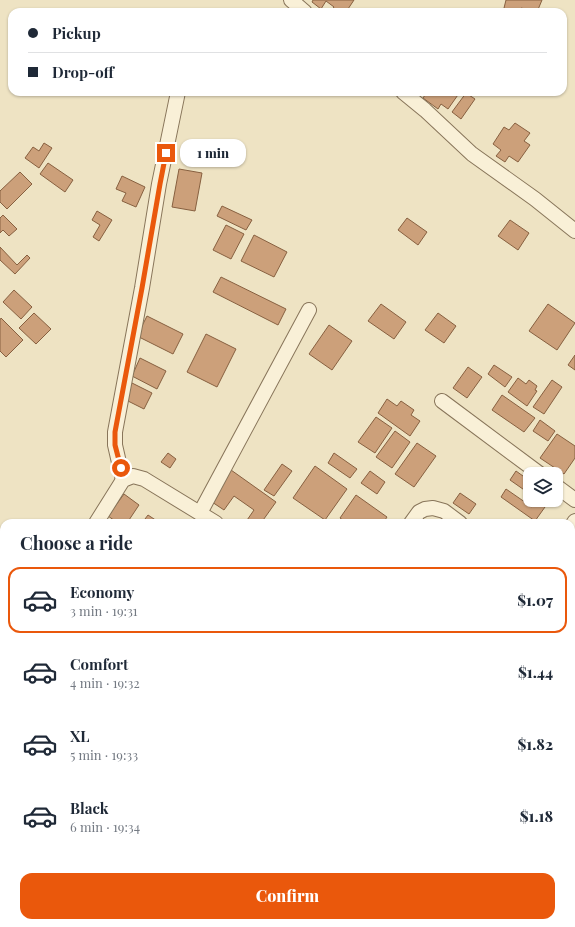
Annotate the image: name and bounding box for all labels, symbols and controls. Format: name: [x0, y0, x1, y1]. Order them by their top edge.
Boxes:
text: Pickup: [52, 23, 101, 43]
text: Drop-off: [52, 62, 114, 82]
callout: 1 min: [180, 139, 246, 167]
route end: [157, 144, 175, 162]
text: 1 min: [197, 144, 229, 161]
route start: [112, 459, 130, 477]
map controls: [523, 467, 563, 507]
button: layers: [523, 467, 563, 507]
text: Choose a ride: [20, 531, 133, 555]
icon: car: [22, 582, 58, 618]
text: Economy: [70, 582, 134, 602]
text: $1.07: [517, 590, 553, 610]
text: 3 min · 19:31: [70, 602, 138, 619]
icon: car: [22, 654, 58, 690]
text: Comfort: [70, 654, 128, 674]
text: $1.44: [518, 662, 553, 682]
text: 4 min · 19:32: [70, 674, 140, 691]
icon: car: [22, 726, 58, 762]
text: XL: [70, 726, 90, 746]
text: $1.82: [517, 734, 553, 754]
text: 5 min · 19:33: [70, 746, 138, 763]
icon: car: [22, 798, 58, 834]
text: Black: [70, 798, 109, 818]
text: $1.18: [520, 806, 553, 826]
text: 6 min · 19:34: [70, 818, 140, 835]
button: Confirm: [20, 873, 555, 919]

